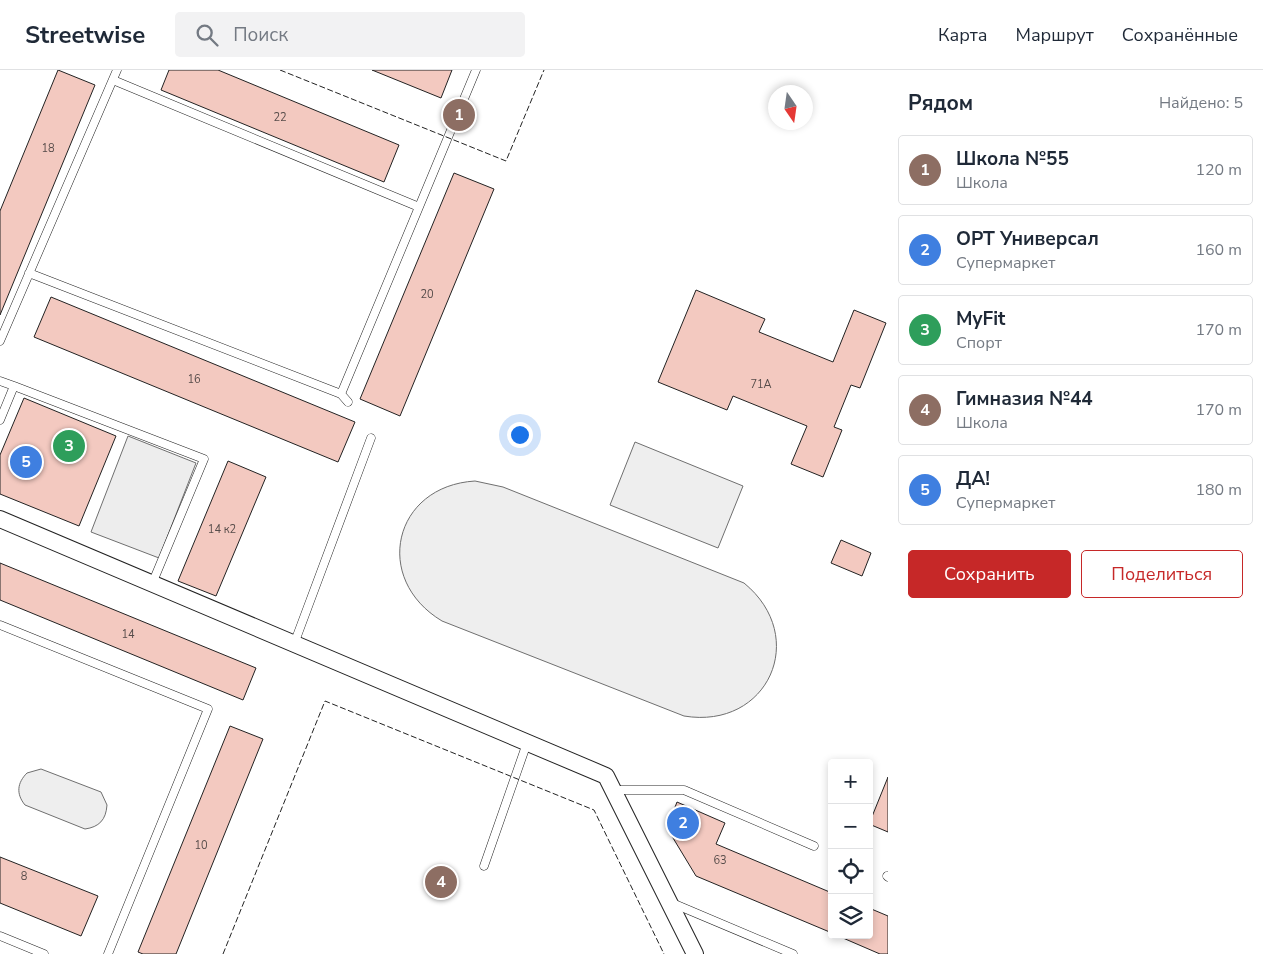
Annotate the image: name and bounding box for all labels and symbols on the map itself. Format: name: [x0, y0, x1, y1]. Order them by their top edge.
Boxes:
north arrow: [768, 85, 813, 130]
pin: 1: [443, 96, 475, 134]
house number: 22: [273, 110, 287, 125]
house number: 18: [41, 141, 55, 156]
house number: 20: [420, 287, 434, 302]
house number: 16: [187, 372, 201, 387]
house number: 71А: [750, 377, 772, 392]
your location: [507, 422, 533, 448]
pin: 3: [53, 427, 85, 465]
pin: 5: [10, 443, 42, 481]
house number: 14 к2: [208, 522, 236, 537]
house number: 14: [121, 627, 135, 642]
pin: 2: [667, 804, 699, 842]
house number: 10: [194, 838, 208, 853]
house number: 63: [713, 853, 727, 868]
pin: 4: [425, 863, 457, 901]
house number: 8: [21, 869, 28, 884]

